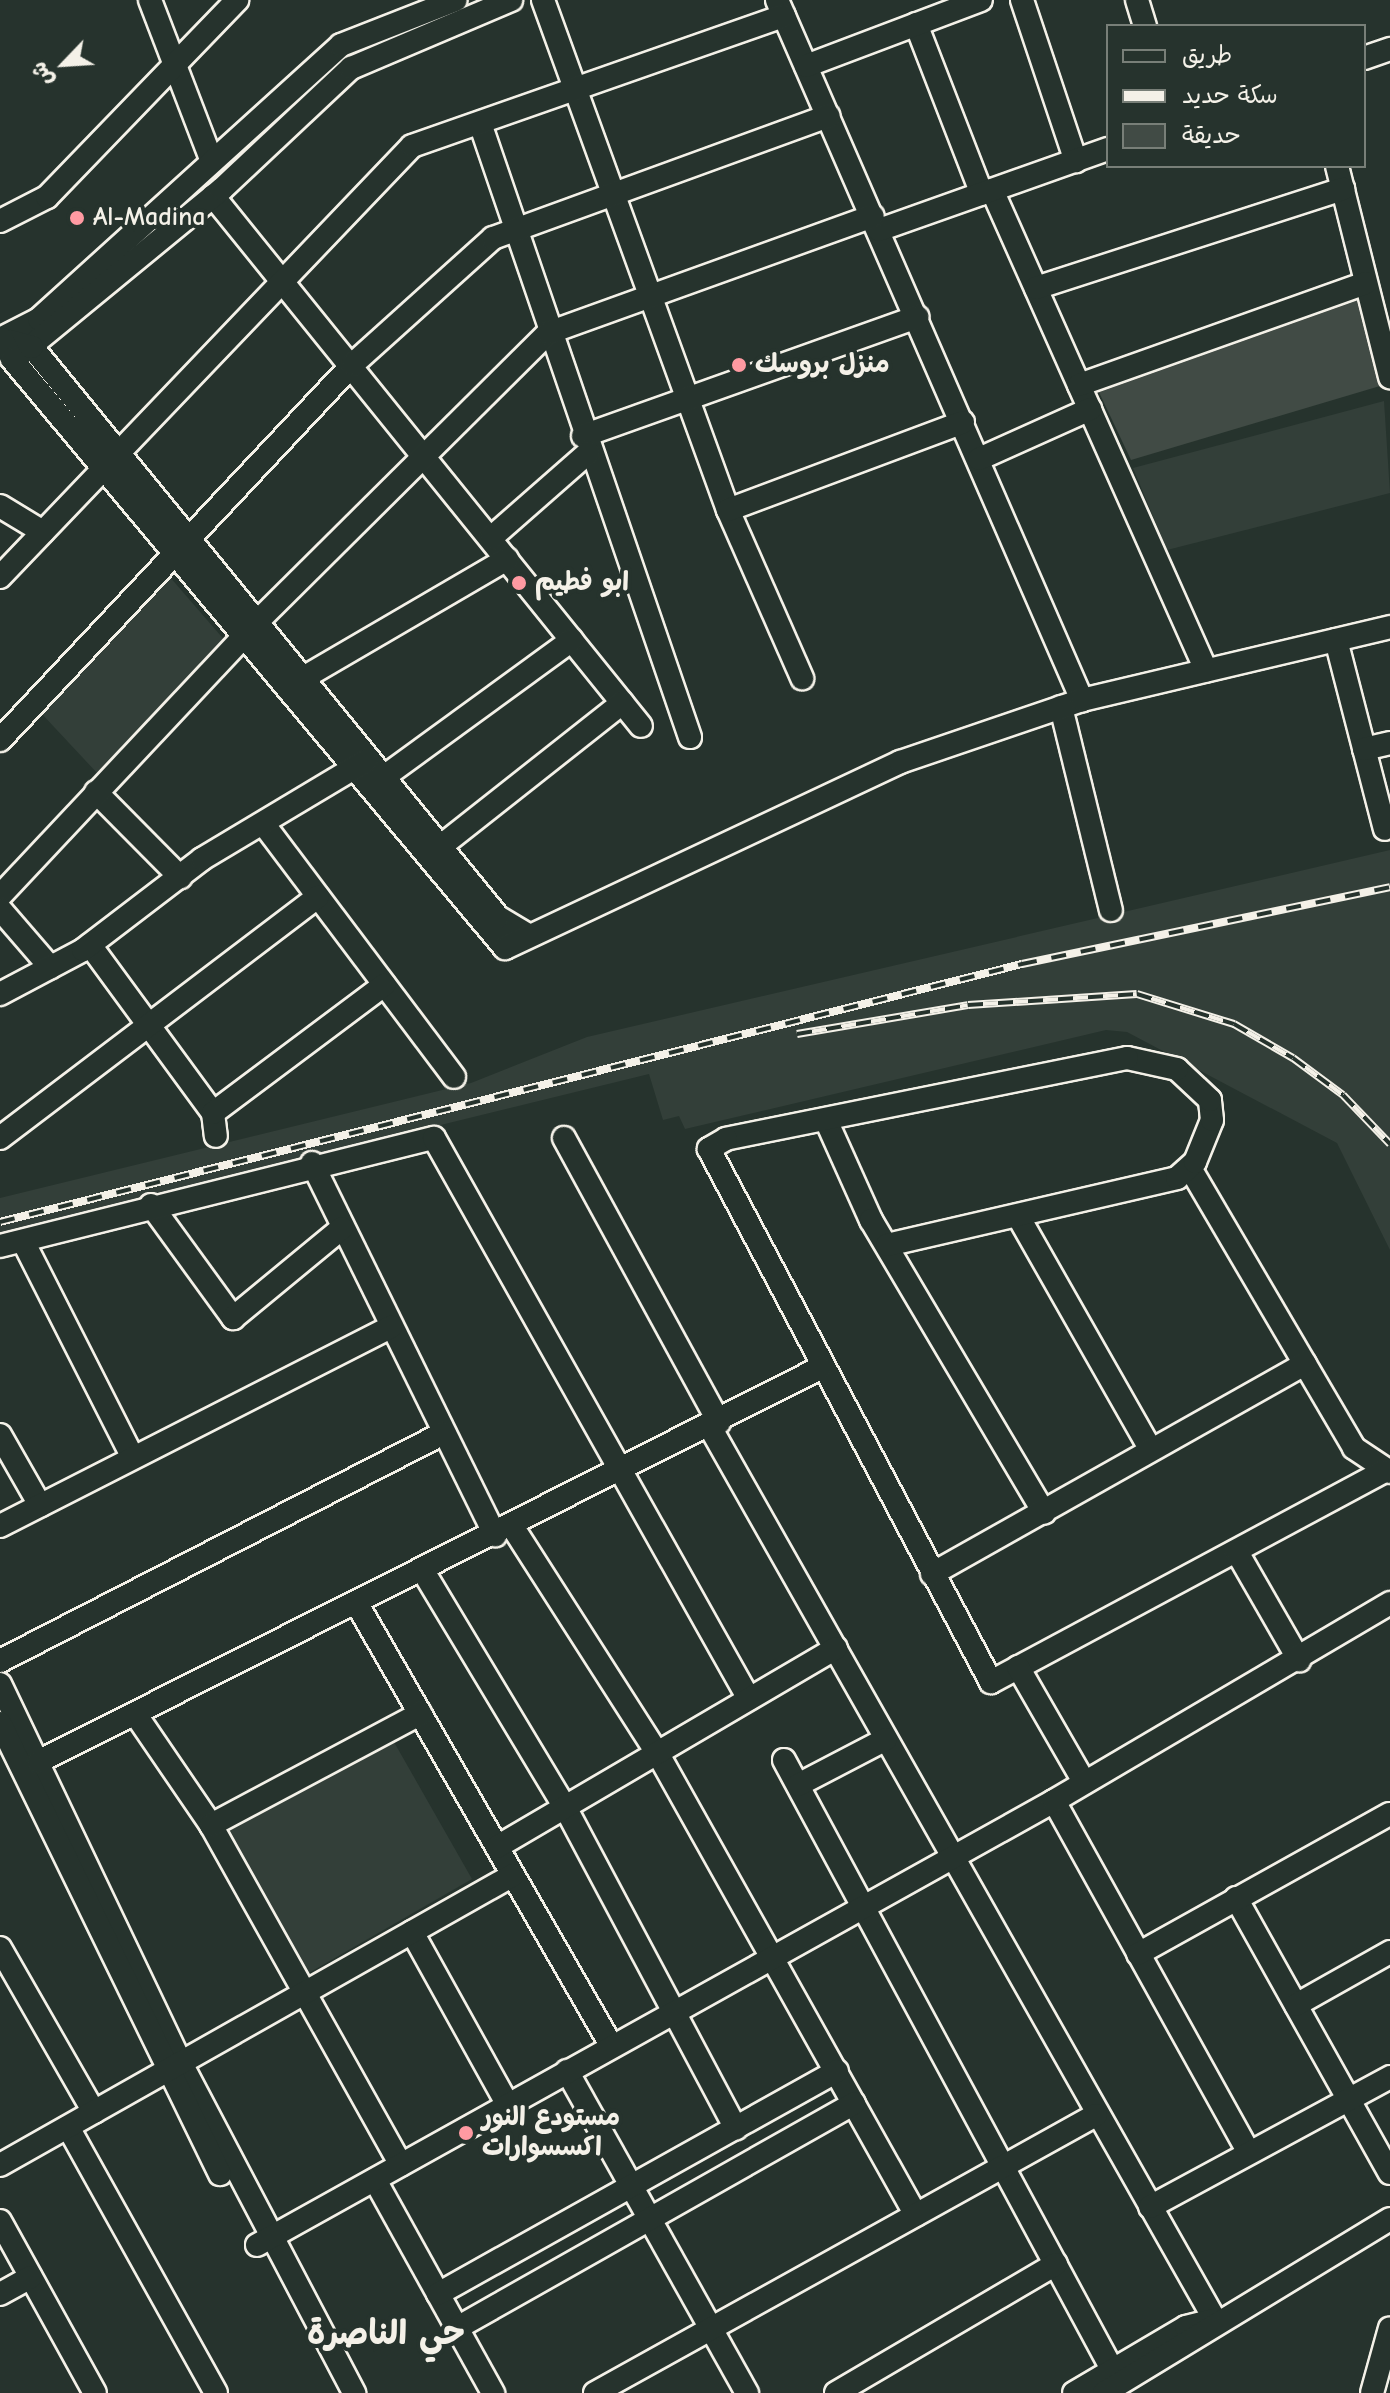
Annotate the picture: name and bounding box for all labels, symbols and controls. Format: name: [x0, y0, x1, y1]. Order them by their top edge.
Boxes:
north arrow: [24, 24, 104, 104]
legend: [1106, 24, 1366, 168]
text: طريق: [1182, 41, 1232, 69]
text: ش: [25, 58, 59, 91]
text: سكة حديد: [1182, 81, 1278, 109]
text: حديقة: [1182, 121, 1241, 149]
place label: Al-Madina: [93, 202, 206, 234]
marker: Al-Madina: [68, 209, 86, 227]
place label: منزل بروسك: [755, 349, 890, 381]
marker: منزل بروسك: [730, 356, 748, 374]
place label: ابو فطيم: [535, 567, 629, 599]
marker: ابو فطيم: [510, 574, 528, 592]
place label: مستودع النور اكسسوارات: [482, 2102, 620, 2164]
marker: مستودع النور اكسسوارات: [457, 2124, 475, 2142]
district label: حي الناصرة: [307, 2314, 465, 2354]

